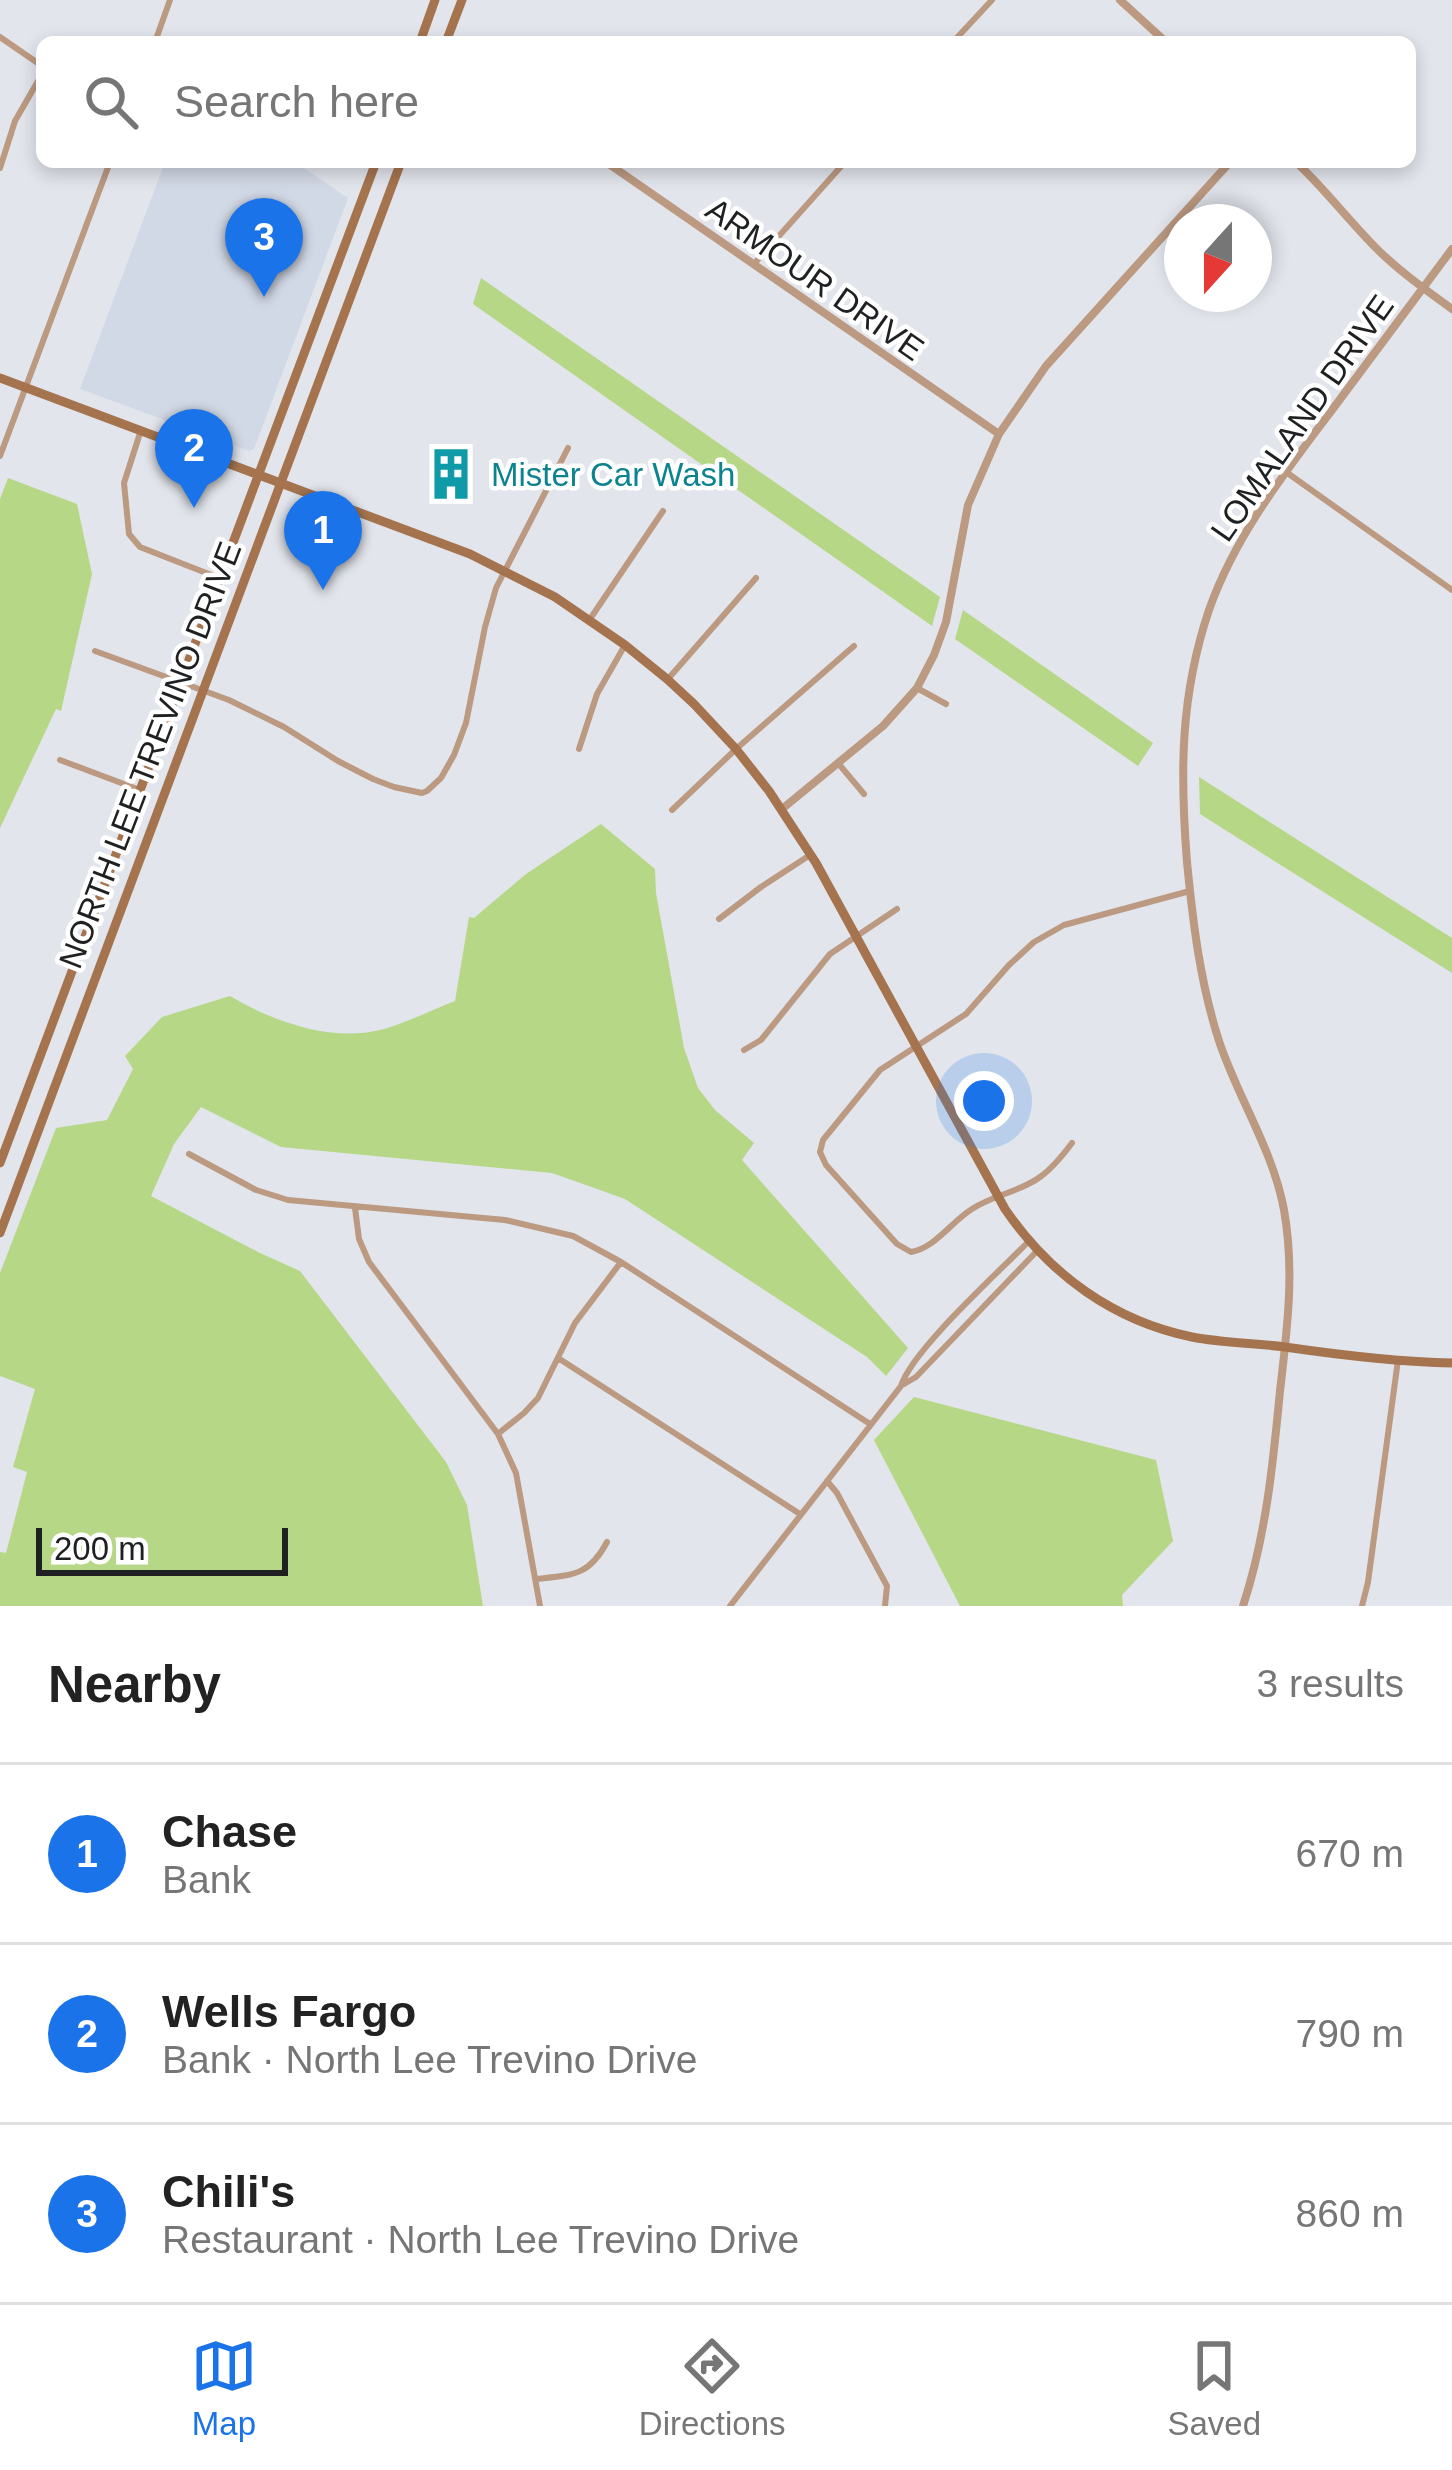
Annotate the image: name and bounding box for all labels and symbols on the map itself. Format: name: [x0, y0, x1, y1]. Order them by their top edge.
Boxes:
street label: ARMOUR DRIVE: [699, 190, 931, 368]
pin: 3: [225, 198, 303, 297]
north arrow: [1164, 204, 1272, 312]
street label: LOMALAND DRIVE: [1203, 288, 1401, 548]
pin: 2: [155, 409, 233, 508]
building icon: Mister Car Wash: [422, 445, 480, 503]
place label: Mister Car Wash: [491, 456, 735, 493]
pin: 1: [284, 491, 362, 590]
street label: NORTH LEE TREVINO DRIVE: [51, 537, 249, 973]
your location: [954, 1071, 1014, 1131]
scale bar: [36, 1522, 288, 1575]

